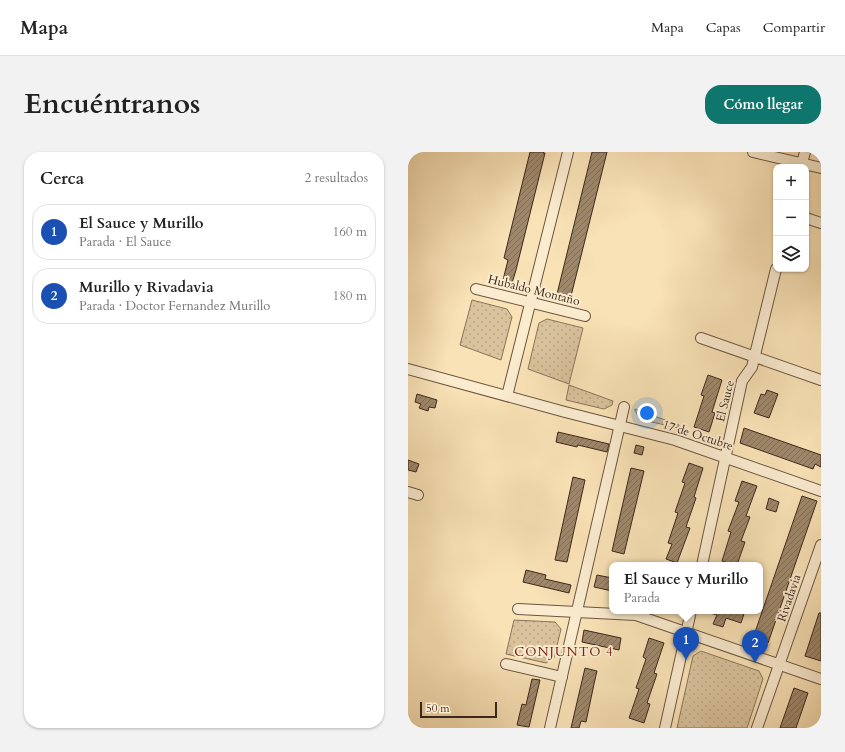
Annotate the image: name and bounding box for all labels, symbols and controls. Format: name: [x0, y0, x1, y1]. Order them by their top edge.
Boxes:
text: Mapa: [20, 15, 68, 41]
text: Mapa: [651, 18, 684, 37]
text: Capas: [706, 18, 741, 37]
text: Compartir: [763, 18, 825, 37]
text: Encuéntranos: [24, 85, 200, 123]
button: Cómo llegar: [705, 85, 821, 124]
map controls: [773, 164, 809, 272]
button: +: [773, 164, 809, 200]
text: Cerca: [40, 167, 84, 190]
text: 2 resultados: [304, 169, 368, 187]
button: −: [773, 200, 809, 236]
text: El Sauce y Murillo: [79, 213, 203, 233]
text: 1: [51, 223, 57, 241]
text: 160 m: [333, 223, 367, 241]
text: Parada · El Sauce: [79, 233, 171, 251]
button: layers: [773, 236, 809, 272]
street label: Hubaldo Montaño: [486, 271, 582, 309]
text: Murillo y Rivadavia: [79, 277, 214, 297]
text: 2: [51, 287, 57, 305]
text: 180 m: [333, 287, 367, 305]
text: Parada · Doctor Fernandez Murillo: [79, 297, 270, 315]
street label: El Sauce: [712, 378, 738, 424]
your location: [637, 403, 657, 423]
street label: 17 de Octubre: [661, 416, 735, 454]
popup: [609, 562, 763, 614]
text: El Sauce y Murillo: [624, 569, 748, 589]
street label: Rivadavia: [773, 571, 805, 624]
text: Parada: [624, 589, 660, 607]
pin: 1: [673, 627, 699, 660]
pin: 2: [742, 630, 768, 663]
district label: CONJUNTO 4: [514, 643, 614, 661]
scale bar: [420, 700, 497, 719]
text: 50 m: [426, 701, 450, 716]

